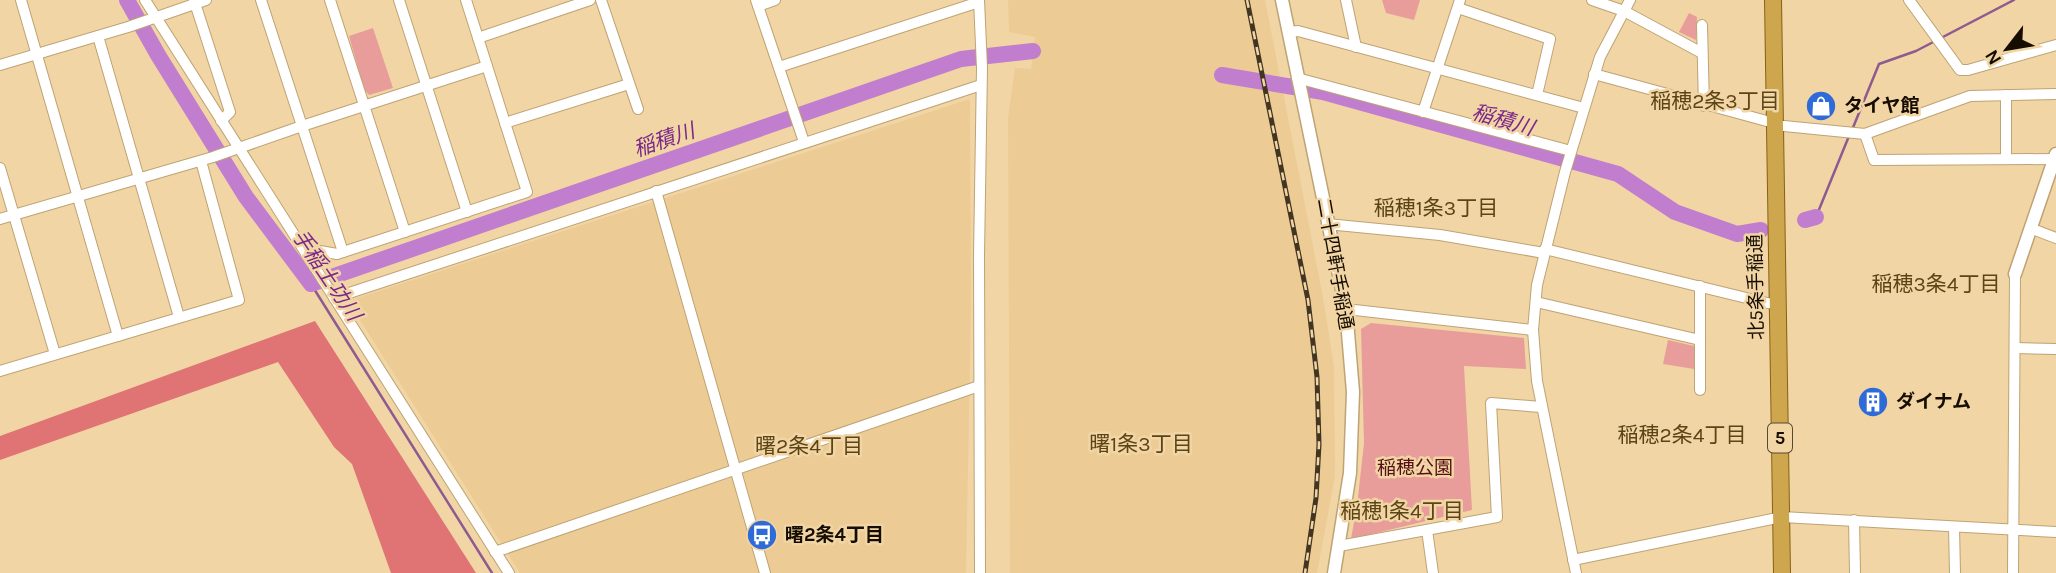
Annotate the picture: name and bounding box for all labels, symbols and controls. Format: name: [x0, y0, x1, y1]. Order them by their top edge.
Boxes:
north arrow: [1972, 14, 2042, 84]
text: N: [1980, 46, 2006, 69]
district label: 稲穂2条3丁目: [1650, 89, 1780, 113]
shop icon: タイヤ館: [1804, 89, 1838, 123]
place label: タイヤ館: [1844, 95, 1919, 117]
water label: 稲積川: [1469, 100, 1539, 141]
water label: 稲積川: [630, 118, 700, 162]
district label: 稲穂1条3丁目: [1374, 196, 1498, 220]
street label: 二十四軒手稲通: [1313, 197, 1357, 331]
water label: 手稲土功川: [288, 225, 367, 327]
street label: 北5条手稲通: [1744, 234, 1768, 340]
district label: 稲穂3条4丁目: [1871, 272, 2001, 296]
building icon: ダイナム: [1856, 385, 1890, 419]
place label: ダイナム: [1896, 391, 1971, 413]
district label: 稲穂2条4丁目: [1618, 423, 1746, 447]
road number: 5: [1768, 424, 1792, 452]
district label: 曙1条3丁目: [1089, 432, 1193, 456]
district label: 曙2条4丁目: [755, 434, 863, 458]
park label: 稲穂公園: [1377, 457, 1453, 479]
district label: 稲穂1条4丁目: [1340, 499, 1464, 523]
bus stop icon: 曙2条4丁目: [745, 518, 779, 552]
place label: 曙2条4丁目: [785, 524, 884, 546]

